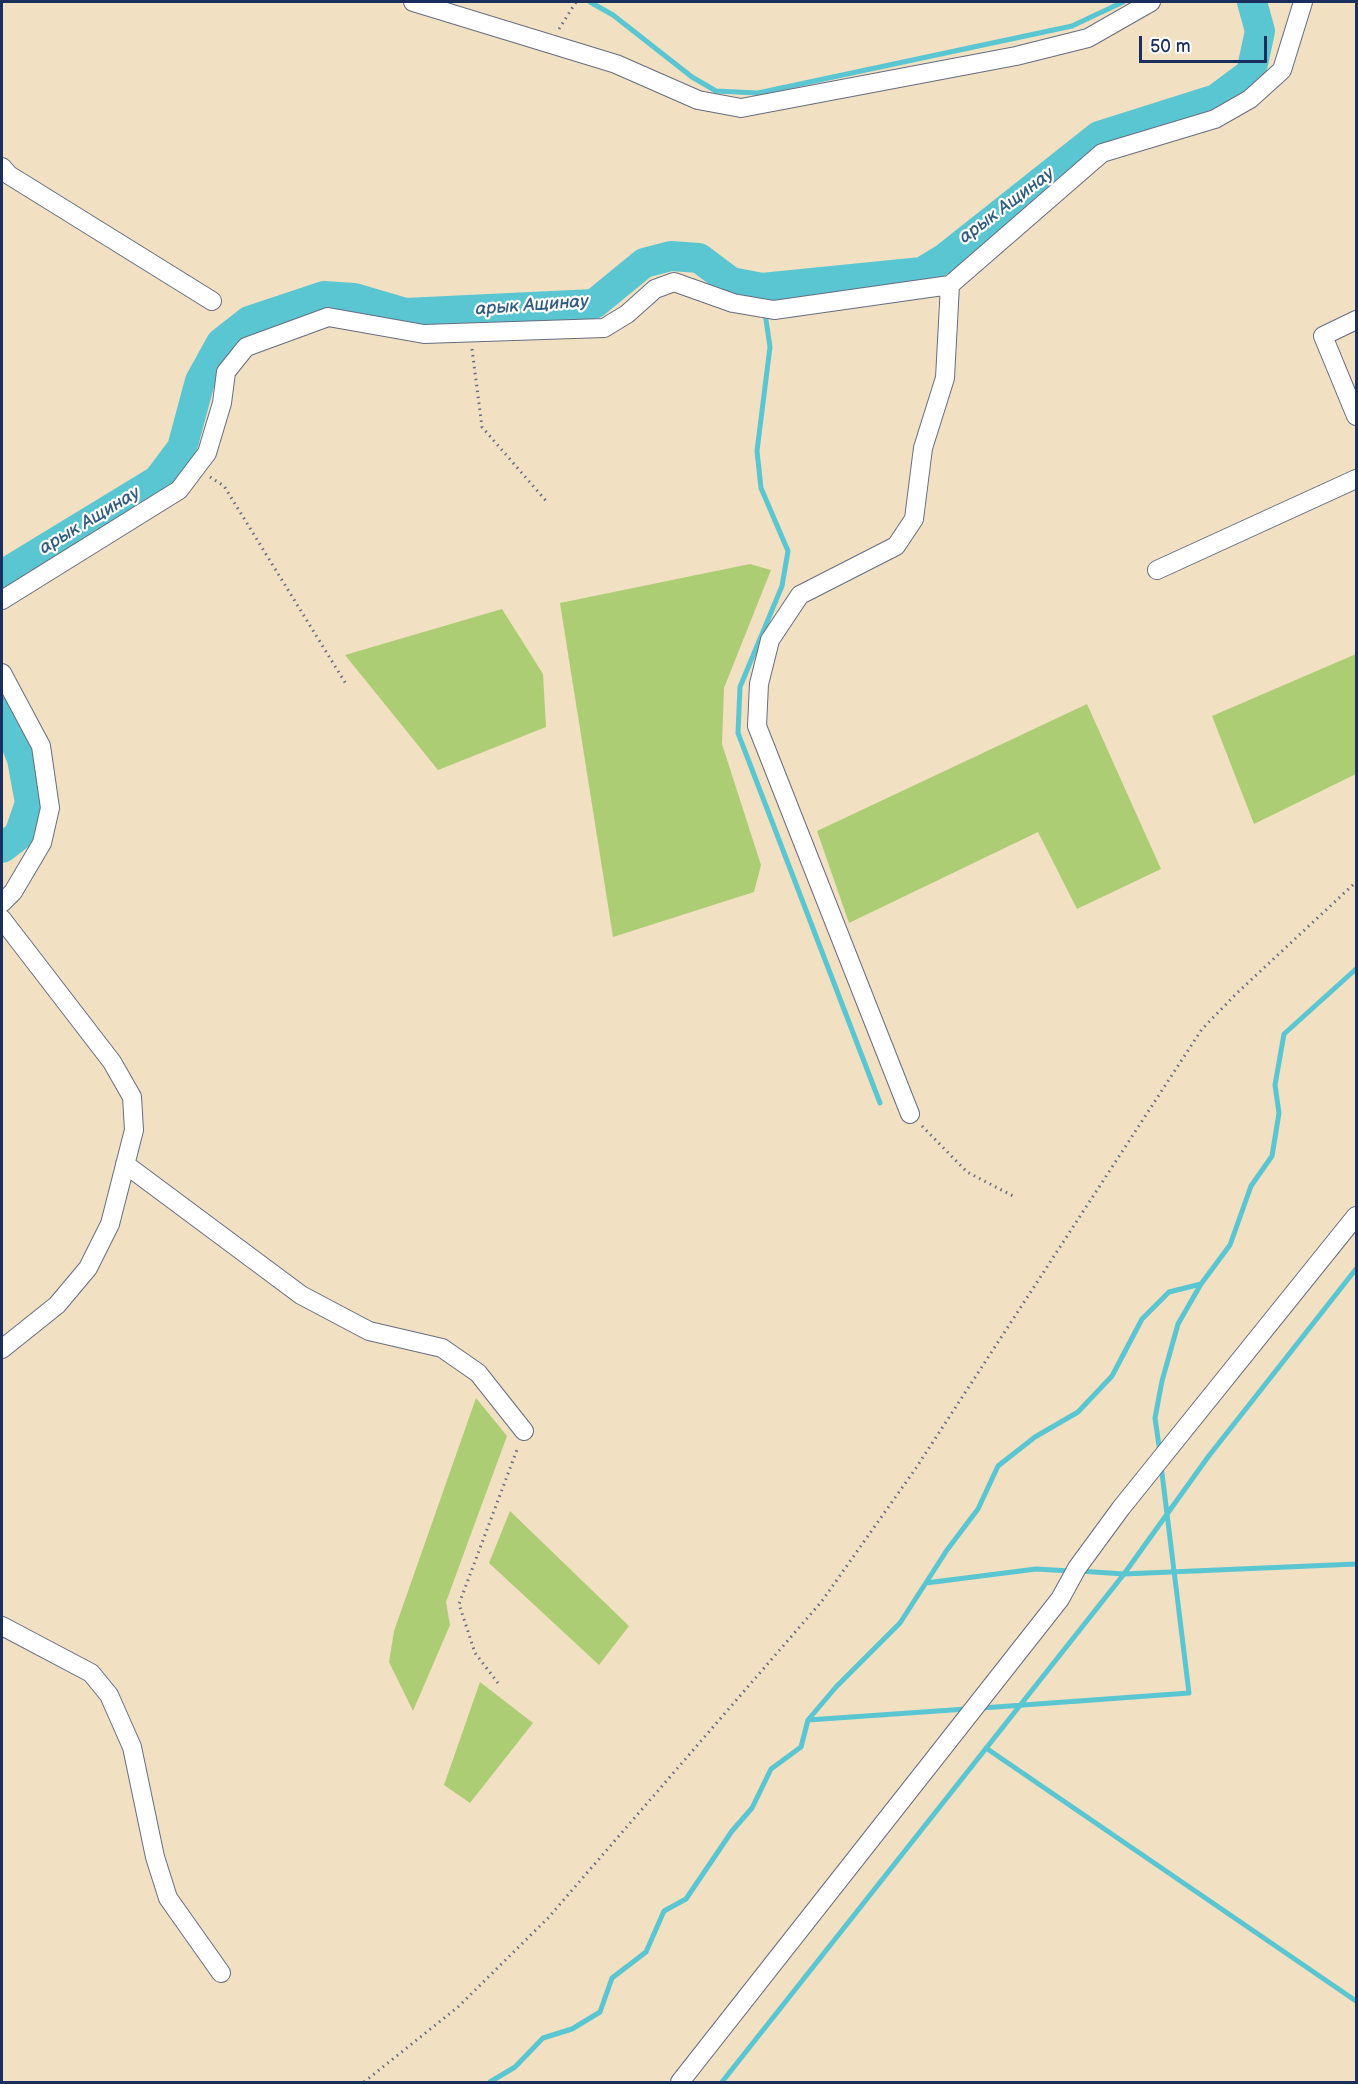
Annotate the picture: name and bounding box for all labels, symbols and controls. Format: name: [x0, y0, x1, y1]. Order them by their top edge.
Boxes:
scale bar: [1142, 24, 1270, 62]
text: 50 m: [1150, 36, 1191, 57]
water label: арык Ащинау: [955, 163, 1059, 249]
water label: арык Ащинау: [475, 291, 589, 321]
water label: арык Ащинау: [36, 483, 144, 559]

